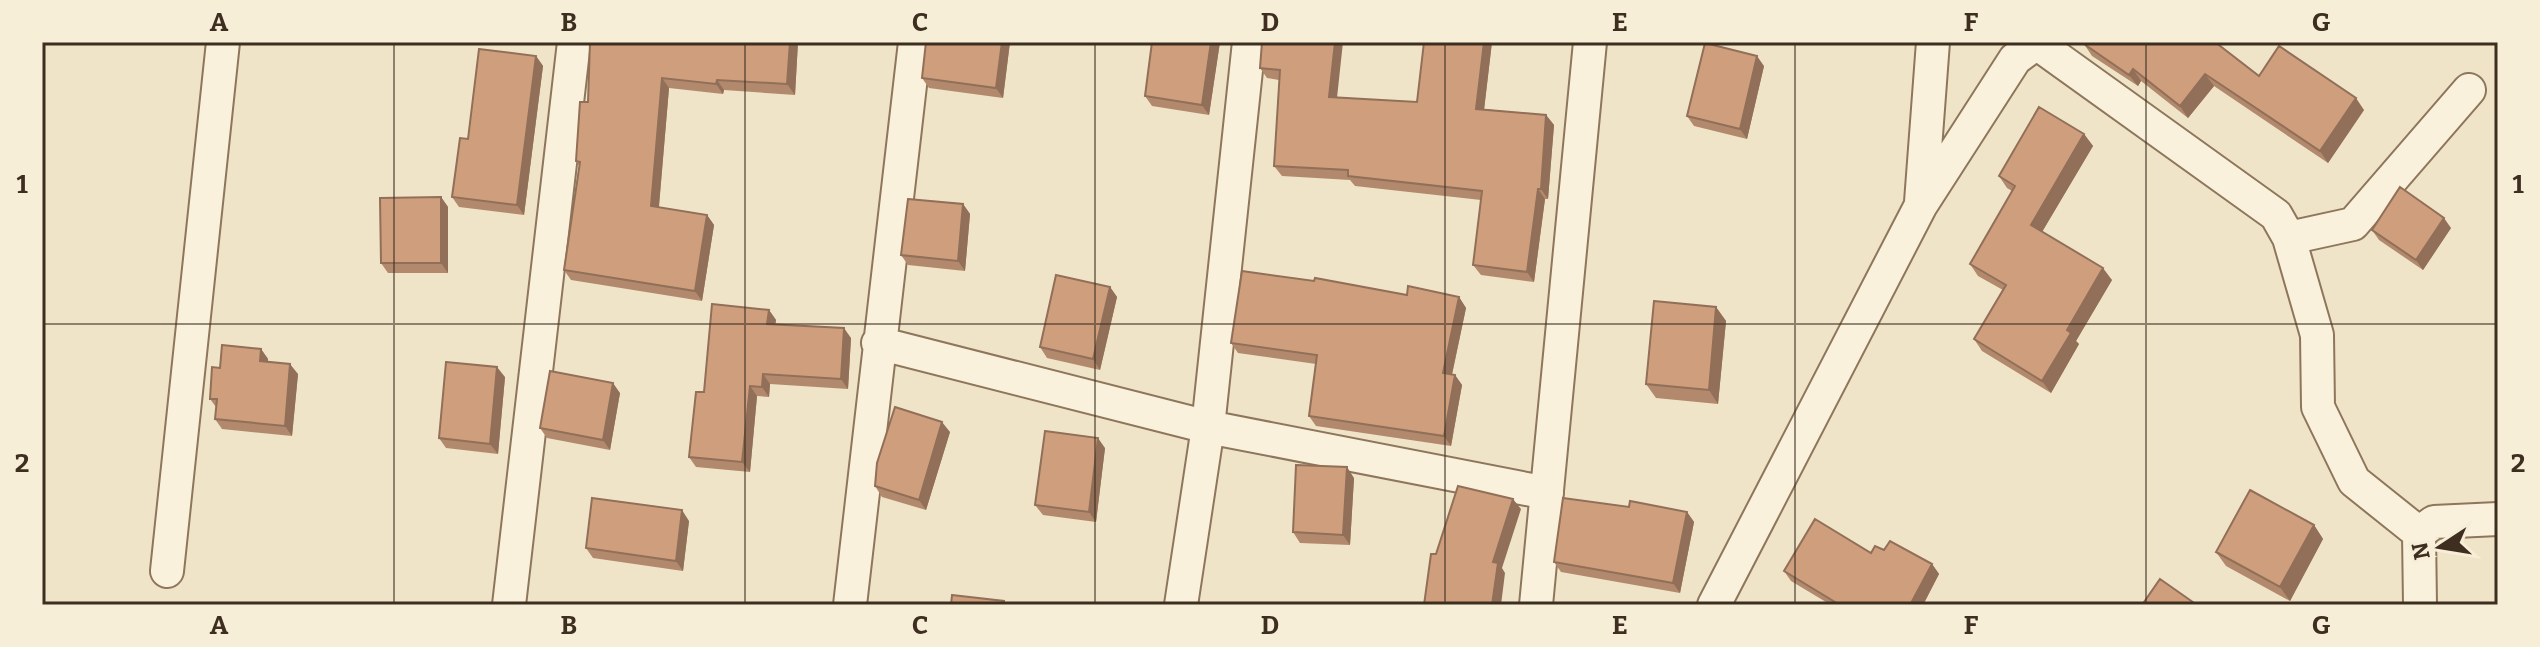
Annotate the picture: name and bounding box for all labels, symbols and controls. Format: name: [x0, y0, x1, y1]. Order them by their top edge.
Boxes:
text: A: [210, 7, 229, 38]
text: B: [561, 7, 577, 38]
text: C: [912, 7, 928, 38]
text: D: [1261, 7, 1279, 38]
text: E: [1612, 7, 1628, 38]
text: F: [1964, 7, 1979, 38]
text: G: [2312, 7, 2331, 38]
text: 1: [16, 169, 28, 200]
text: 1: [2512, 169, 2524, 200]
text: 2: [15, 448, 29, 479]
text: 2: [2511, 448, 2525, 479]
north arrow: [2400, 507, 2480, 587]
text: N: [2406, 540, 2436, 562]
text: A: [210, 610, 229, 641]
text: B: [561, 610, 577, 641]
text: C: [912, 610, 928, 641]
text: D: [1261, 610, 1279, 641]
text: E: [1612, 610, 1628, 641]
text: F: [1964, 610, 1979, 641]
text: G: [2312, 610, 2331, 641]

